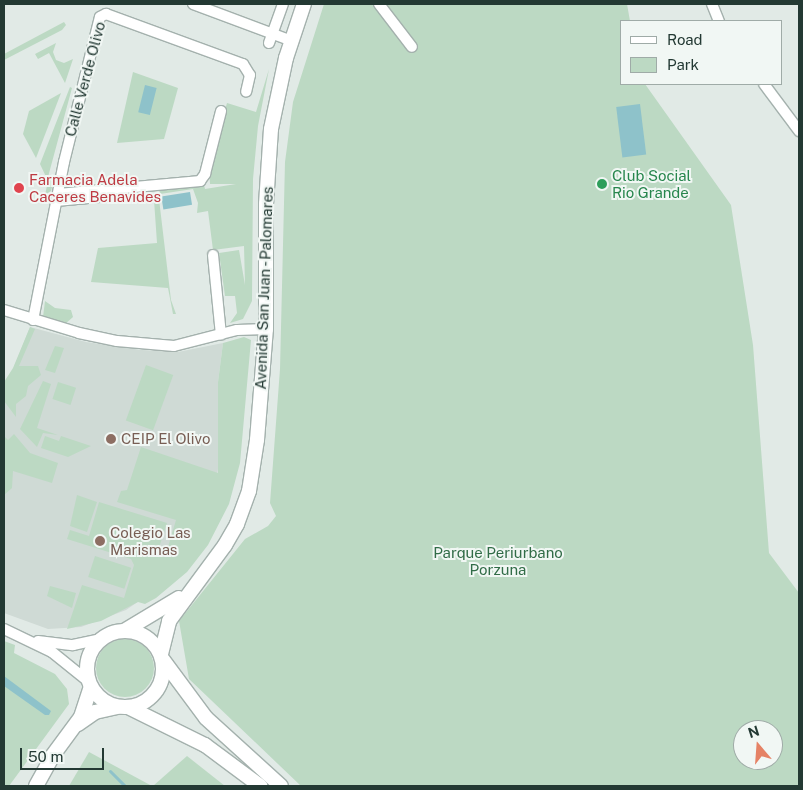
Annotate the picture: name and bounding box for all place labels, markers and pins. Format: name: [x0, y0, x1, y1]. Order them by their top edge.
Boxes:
place label: Club Social Rio Grande: [612, 166, 691, 201]
place label: Farmacia Adela Caceres Benavides: [29, 170, 161, 205]
marker: Club Social Rio Grande: [596, 178, 608, 190]
marker: Farmacia Adela Caceres Benavides: [13, 182, 25, 194]
place label: CEIP El Olivo: [121, 430, 210, 448]
marker: CEIP El Olivo: [105, 433, 117, 445]
place label: Colegio Las Marismas: [110, 523, 191, 558]
marker: Colegio Las Marismas: [94, 535, 106, 547]

